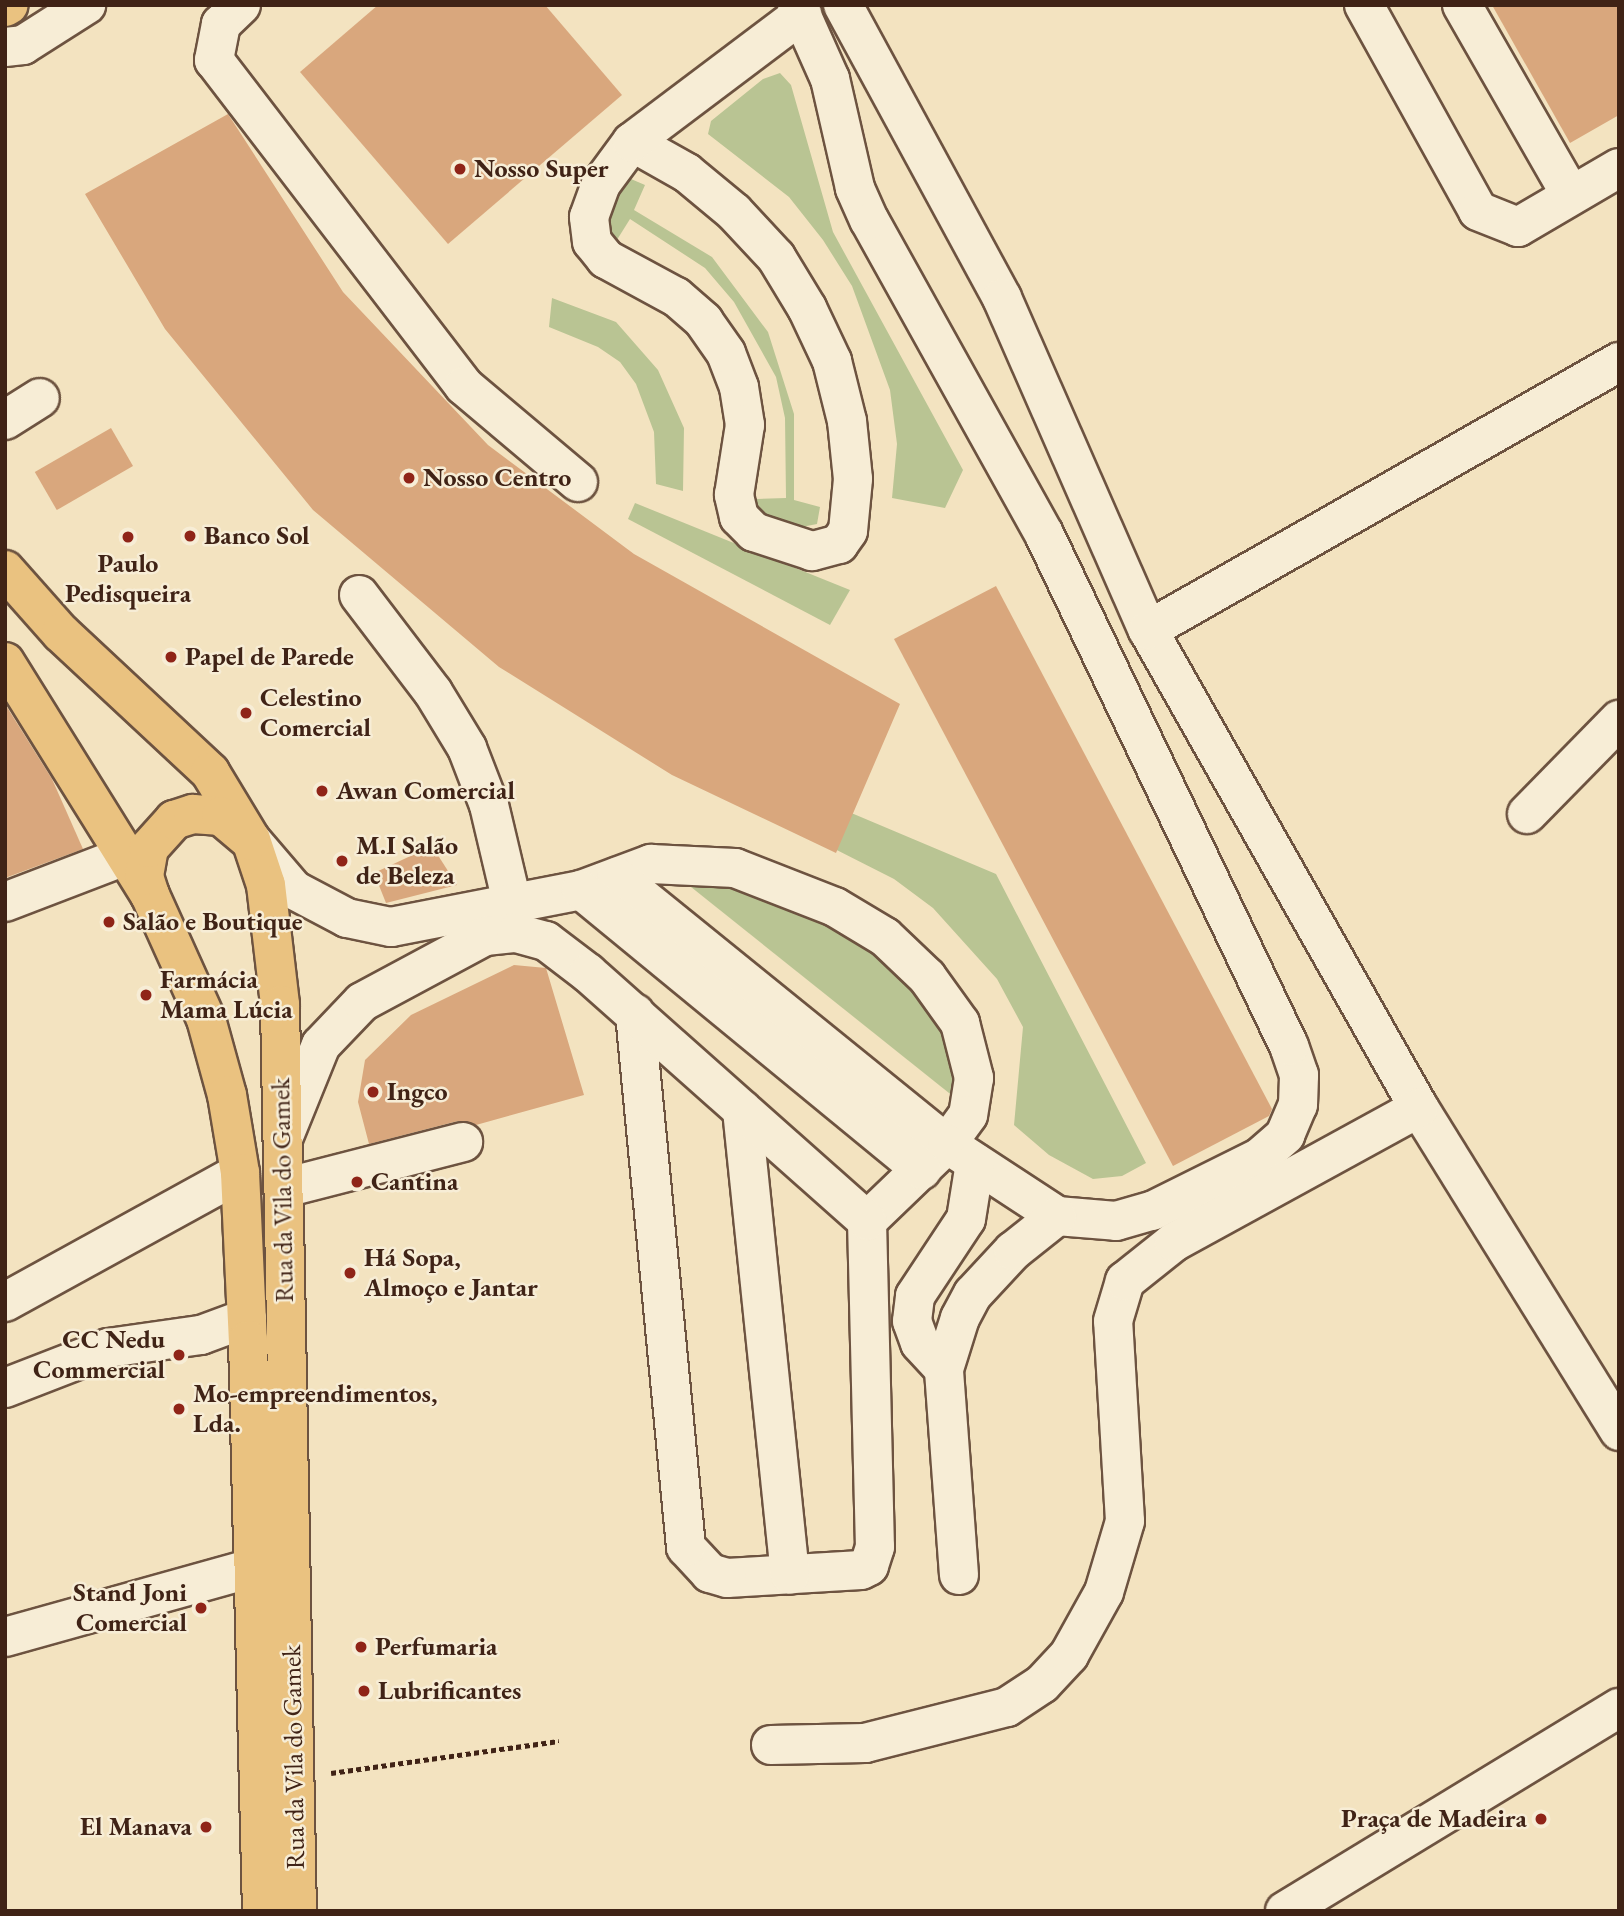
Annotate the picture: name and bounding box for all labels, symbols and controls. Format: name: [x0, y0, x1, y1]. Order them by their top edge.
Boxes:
place label: Nosso Super: [474, 153, 609, 185]
marker: Nosso Super: [452, 161, 468, 177]
place label: Nosso Centro: [423, 462, 571, 494]
marker: Nosso Centro: [401, 470, 417, 486]
place label: Banco Sol: [204, 520, 309, 552]
marker: Banco Sol: [182, 528, 198, 544]
marker: Paulo Pedisqueira: [120, 529, 136, 545]
place label: Paulo Pedisqueira: [65, 548, 191, 610]
place label: Papel de Parede: [185, 641, 354, 673]
marker: Papel de Parede: [163, 649, 179, 665]
place label: Celestino Comercial: [260, 682, 371, 744]
marker: Celestino Comercial: [238, 705, 254, 721]
place label: Awan Comercial: [336, 775, 515, 807]
marker: Awan Comercial: [314, 783, 330, 799]
place label: M.I Salão de Beleza: [356, 830, 458, 892]
marker: M.I Salão de Beleza: [334, 853, 350, 869]
place label: Salão e Boutique: [123, 906, 302, 938]
marker: Salão e Boutique: [101, 914, 117, 930]
place label: Farmácia Mama Lúcia: [160, 964, 293, 1026]
marker: Farmácia Mama Lúcia: [138, 987, 154, 1003]
place label: Ingco: [387, 1076, 448, 1108]
street label: Rua da Vila do Gamek: [265, 1077, 301, 1303]
marker: Ingco: [365, 1084, 381, 1100]
place label: Cantina: [371, 1166, 458, 1198]
marker: Cantina: [349, 1174, 365, 1190]
place label: Há Sopa, Almoço e Jantar: [364, 1242, 538, 1304]
marker: Há Sopa, Almoço e Jantar: [342, 1265, 358, 1281]
place label: CC Nedu Commercial: [33, 1324, 165, 1386]
marker: CC Nedu Commercial: [171, 1347, 187, 1363]
place label: Mo-empreendimentos, Lda.: [193, 1378, 437, 1440]
marker: Mo-empreendimentos, Lda.: [171, 1401, 187, 1417]
place label: Stand Joni Comercial: [73, 1577, 187, 1638]
marker: Stand Joni Comercial: [193, 1600, 209, 1616]
place label: Perfumaria: [375, 1631, 497, 1663]
marker: Perfumaria: [353, 1639, 369, 1655]
street label: Rua da Vila do Gamek: [276, 1644, 312, 1870]
place label: Lubrificantes: [378, 1675, 521, 1707]
marker: Lubrificantes: [356, 1683, 372, 1699]
place label: Praça de Madeira: [1341, 1803, 1527, 1835]
place label: El Manava: [80, 1811, 192, 1843]
marker: Praça de Madeira: [1533, 1811, 1549, 1827]
marker: El Manava: [198, 1819, 214, 1835]

